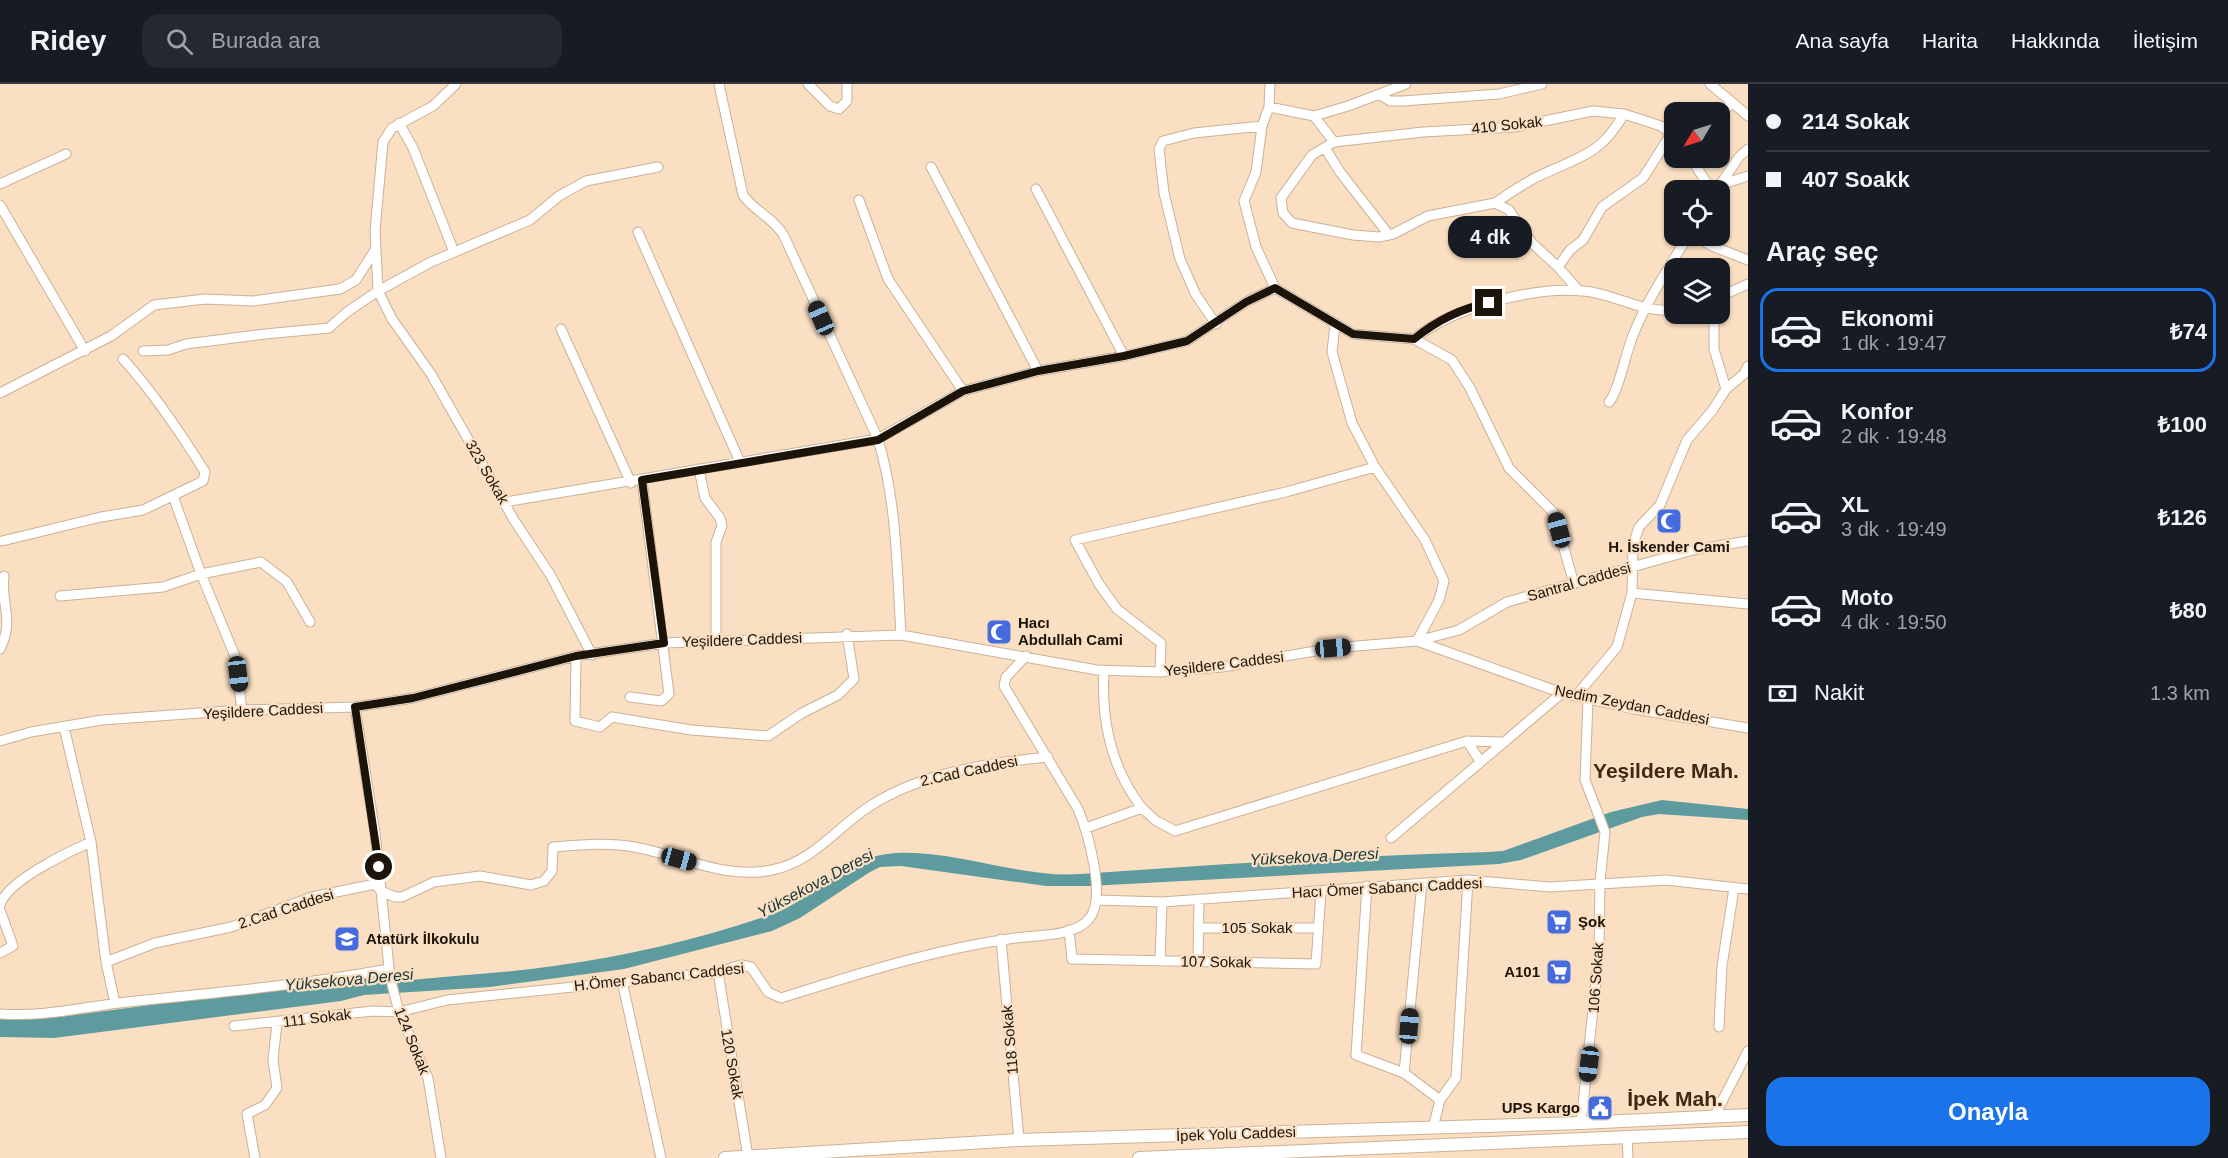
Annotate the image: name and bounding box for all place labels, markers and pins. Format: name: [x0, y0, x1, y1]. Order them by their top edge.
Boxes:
mosque icon: H. İskender Cami: [1654, 506, 1684, 536]
place label: H. İskender Cami: [1608, 538, 1730, 555]
place label: Hacı Abdullah Cami: [1018, 614, 1123, 648]
mosque icon: Hacı Abdullah Cami: [984, 617, 1014, 647]
supermarket icon: Şok: [1544, 907, 1574, 937]
place label: Şok: [1578, 913, 1606, 930]
school or university icon: Atatürk İlkokulu: [332, 924, 362, 954]
place label: Atatürk İlkokulu: [366, 930, 479, 947]
supermarket icon: A101: [1544, 957, 1574, 987]
place label: A101: [1504, 963, 1540, 980]
public building icon: UPS Kargo: [1585, 1093, 1615, 1123]
place label: UPS Kargo: [1502, 1099, 1580, 1116]

